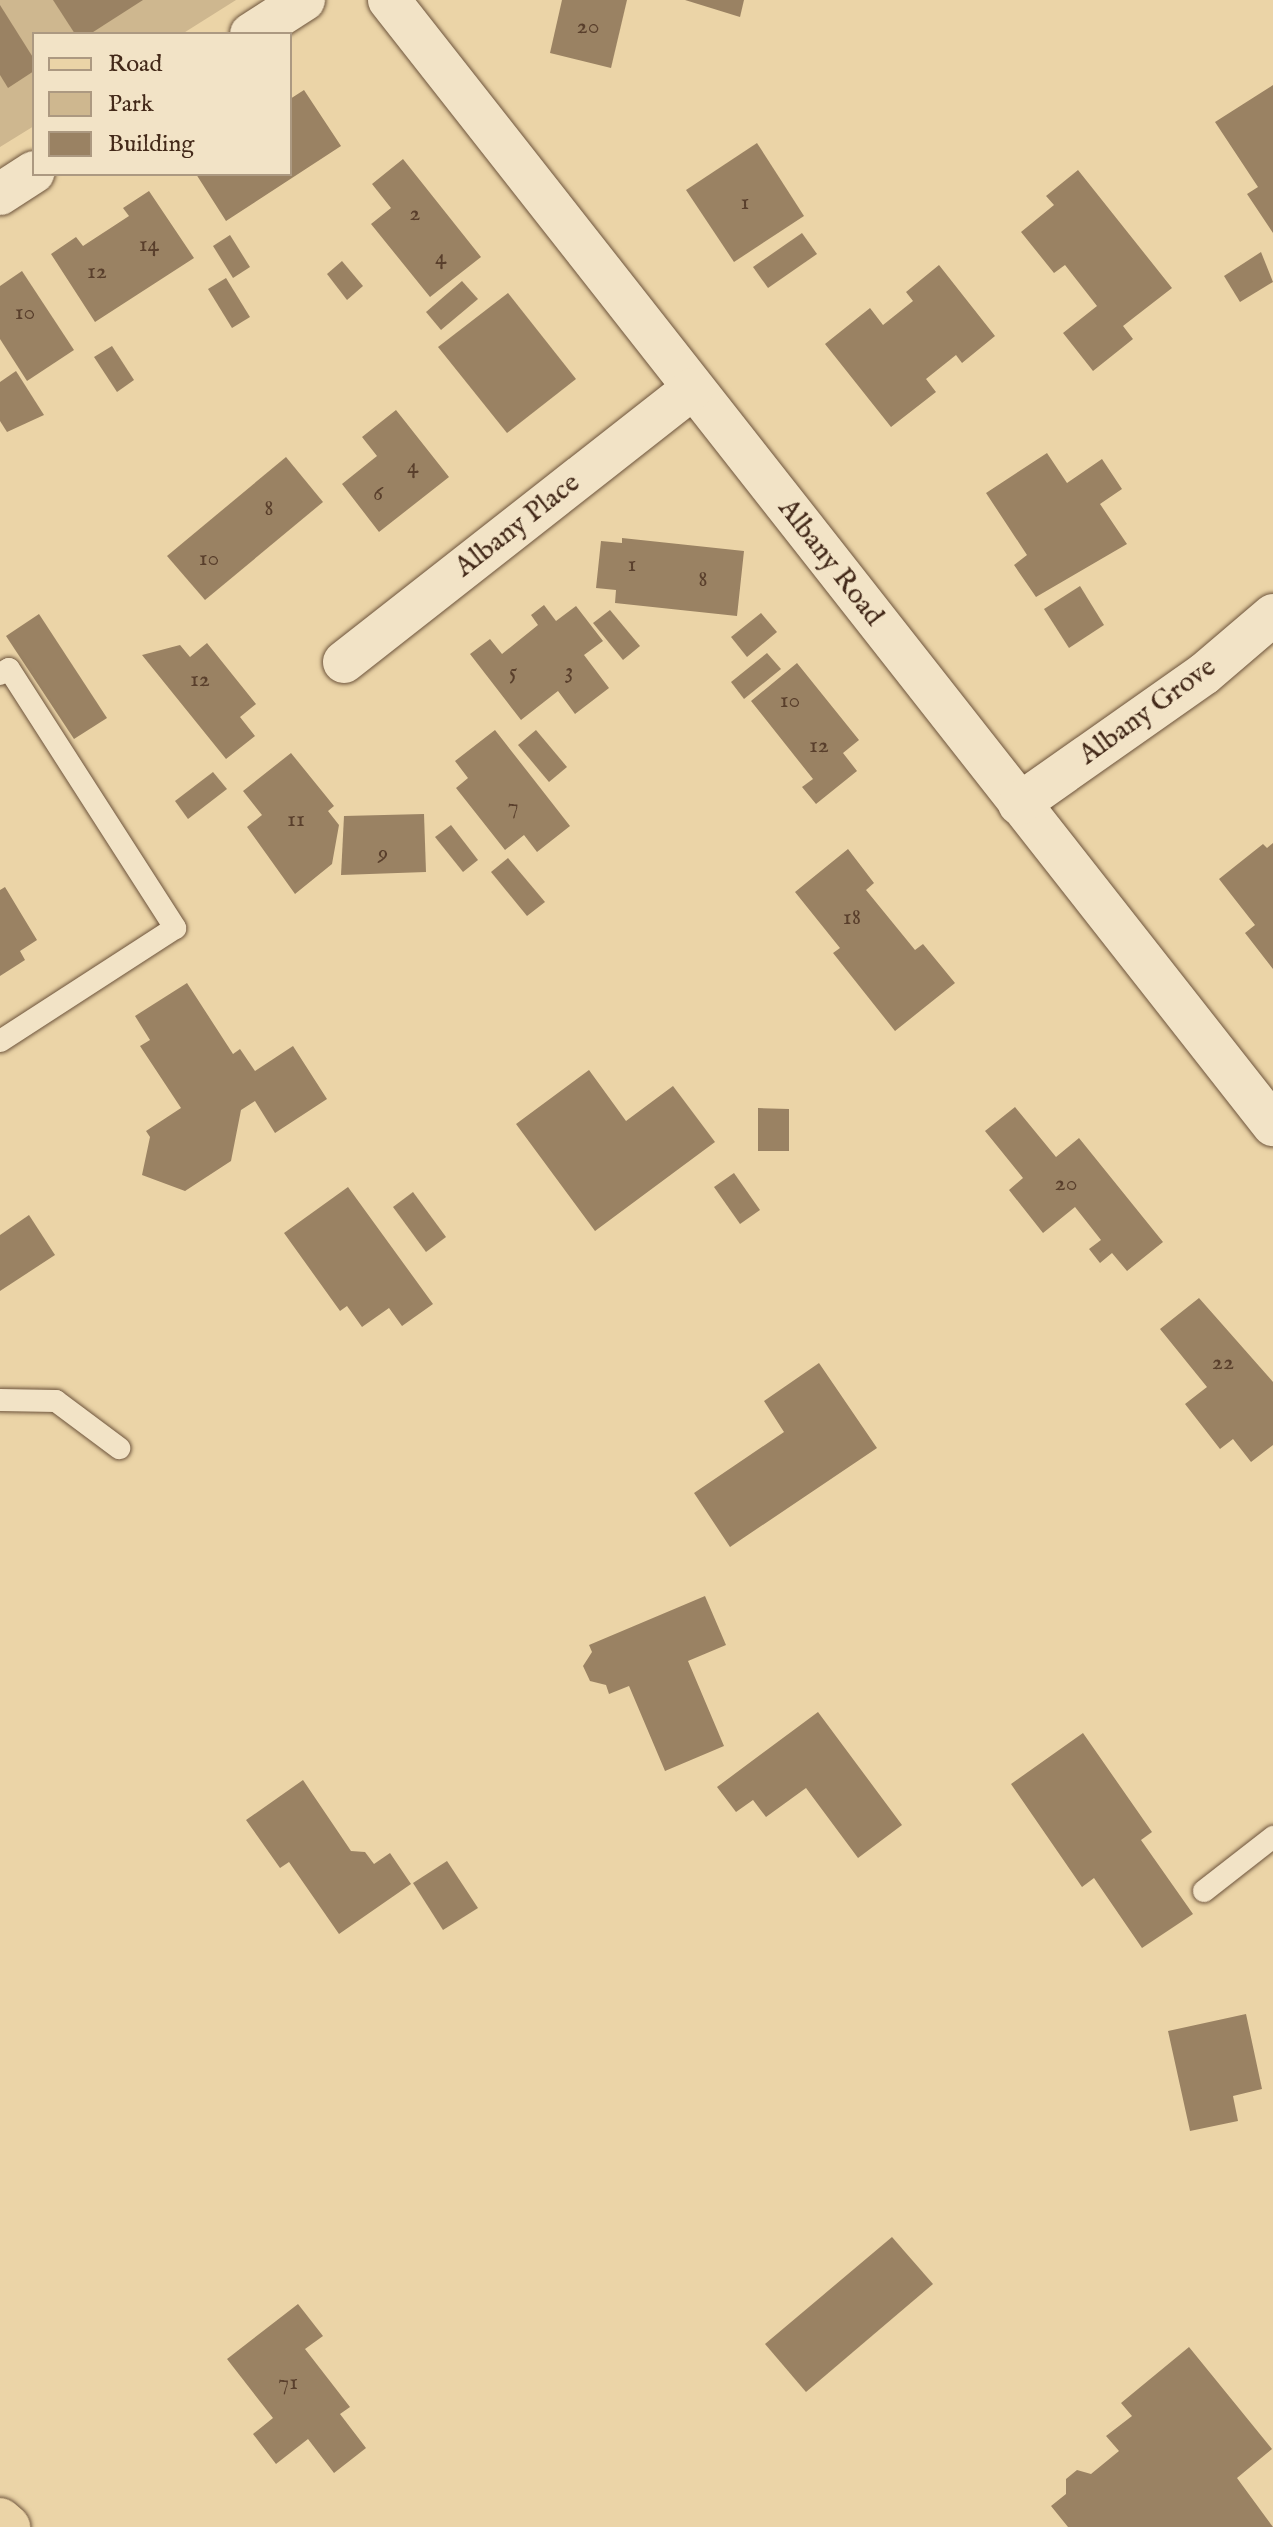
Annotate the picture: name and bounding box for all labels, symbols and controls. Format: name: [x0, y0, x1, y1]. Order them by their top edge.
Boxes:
house number: 20: [576, 13, 600, 41]
legend: [32, 32, 292, 176]
text: Road: [108, 49, 162, 80]
text: Park: [108, 89, 154, 120]
text: Building: [108, 129, 194, 160]
house number: 1: [741, 189, 749, 217]
house number: 2: [409, 200, 421, 228]
house number: 14: [139, 231, 159, 259]
house number: 4: [435, 244, 447, 272]
house number: 12: [87, 258, 107, 286]
house number: 10: [15, 299, 35, 327]
house number: 4: [407, 453, 419, 481]
street label: Albany Place: [449, 467, 587, 585]
house number: 6: [373, 480, 383, 508]
street label: Albany Road: [770, 493, 890, 633]
house number: 8: [264, 495, 274, 523]
house number: 10: [199, 545, 219, 573]
house number: 1: [628, 551, 636, 579]
house number: 8: [698, 566, 708, 594]
street label: Albany Grove: [1073, 651, 1223, 773]
house number: 3: [565, 658, 573, 686]
house number: 5: [509, 659, 517, 687]
house number: 12: [190, 666, 210, 694]
house number: 10: [780, 687, 800, 715]
house number: 12: [809, 732, 829, 760]
house number: 7: [507, 793, 519, 821]
house number: 11: [287, 806, 305, 834]
house number: 9: [378, 840, 388, 868]
house number: 18: [843, 904, 861, 932]
house number: 20: [1054, 1170, 1078, 1198]
house number: 22: [1212, 1349, 1234, 1377]
house number: 71: [278, 2369, 298, 2397]

